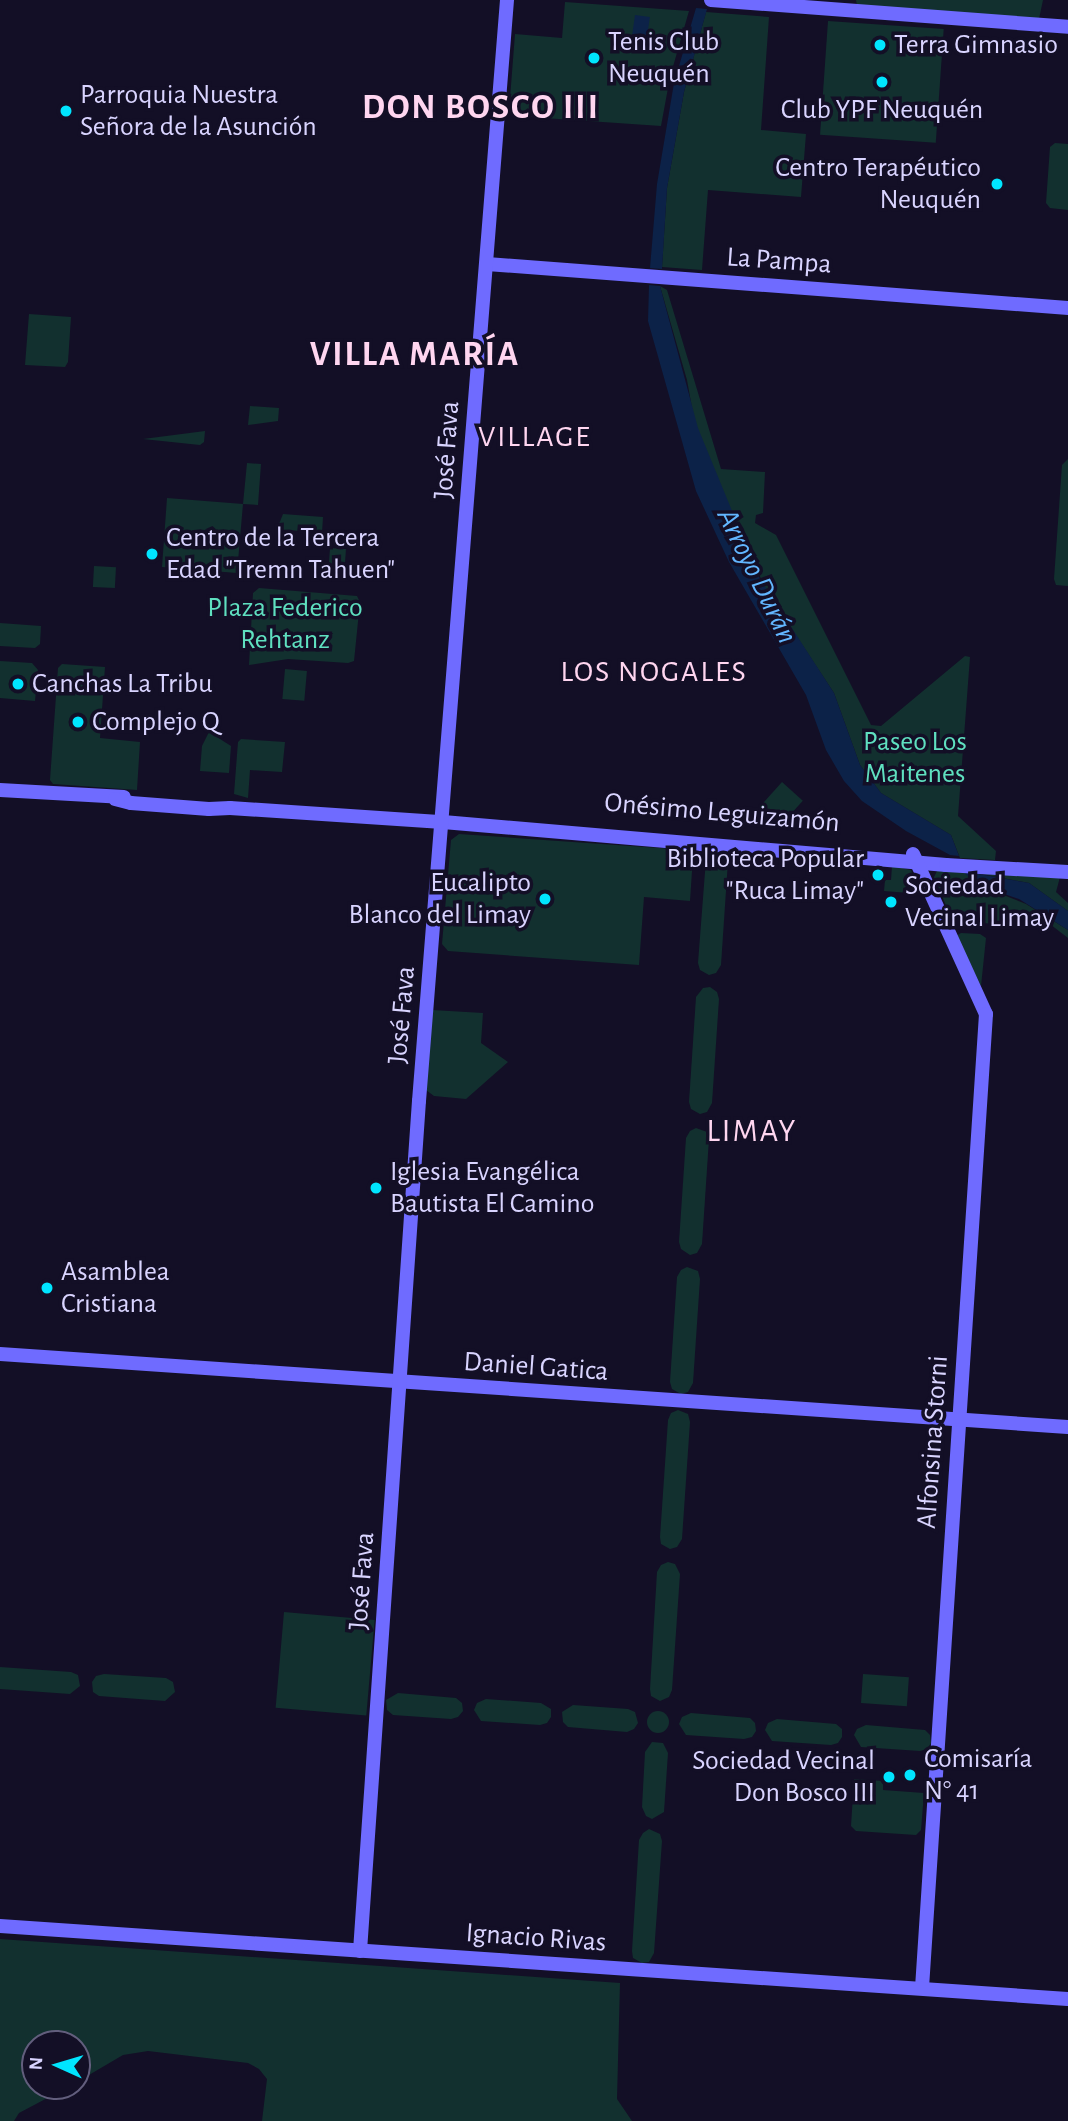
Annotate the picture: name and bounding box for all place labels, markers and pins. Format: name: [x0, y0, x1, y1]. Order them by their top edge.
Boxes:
place label: Tenis Club Neuquén: [608, 25, 719, 91]
place label: Terra Gimnasio: [894, 28, 1058, 62]
marker: Terra Gimnasio: [872, 37, 888, 53]
marker: Tenis Club Neuquén: [586, 50, 602, 66]
marker: Club YPF Neuquén: [874, 74, 890, 90]
place label: Parroquia Nuestra Señora de la Asunción: [80, 78, 317, 144]
place label: Club YPF Neuquén: [781, 93, 983, 127]
marker: Parroquia Nuestra Señora de la Asunción: [58, 103, 74, 119]
place label: Centro Terapéutico Neuquén: [775, 151, 981, 217]
marker: Centro Terapéutico Neuquén: [987, 174, 1007, 194]
place label: Centro de la Tercera Edad "Tremn Tahuen": [166, 521, 395, 587]
marker: Centro de la Tercera Edad "Tremn Tahuen": [144, 546, 160, 562]
place label: Canchas La Tribu: [32, 667, 213, 701]
marker: Canchas La Tribu: [10, 676, 26, 692]
place label: Complejo Q: [92, 705, 220, 739]
marker: Complejo Q: [70, 714, 86, 730]
place label: Biblioteca Popular "Ruca Limay": [667, 842, 864, 908]
place label: Eucalipto Blanco del Limay: [348, 866, 531, 932]
marker: Biblioteca Popular "Ruca Limay": [870, 867, 886, 883]
place label: Sociedad Vecinal Limay: [905, 869, 1054, 935]
marker: Eucalipto Blanco del Limay: [537, 891, 553, 907]
marker: Sociedad Vecinal Limay: [883, 894, 899, 910]
place label: Iglesia Evangélica Bautista El Camino: [390, 1155, 594, 1221]
marker: Iglesia Evangélica Bautista El Camino: [368, 1180, 384, 1196]
place label: Asamblea Cristiana: [61, 1255, 170, 1321]
marker: Asamblea Cristiana: [39, 1280, 55, 1296]
place label: Comisaría N° 41: [924, 1742, 1032, 1808]
place label: Sociedad Vecinal Don Bosco III: [692, 1744, 875, 1810]
marker: Comisaría N° 41: [902, 1767, 918, 1783]
marker: Sociedad Vecinal Don Bosco III: [881, 1769, 897, 1785]

